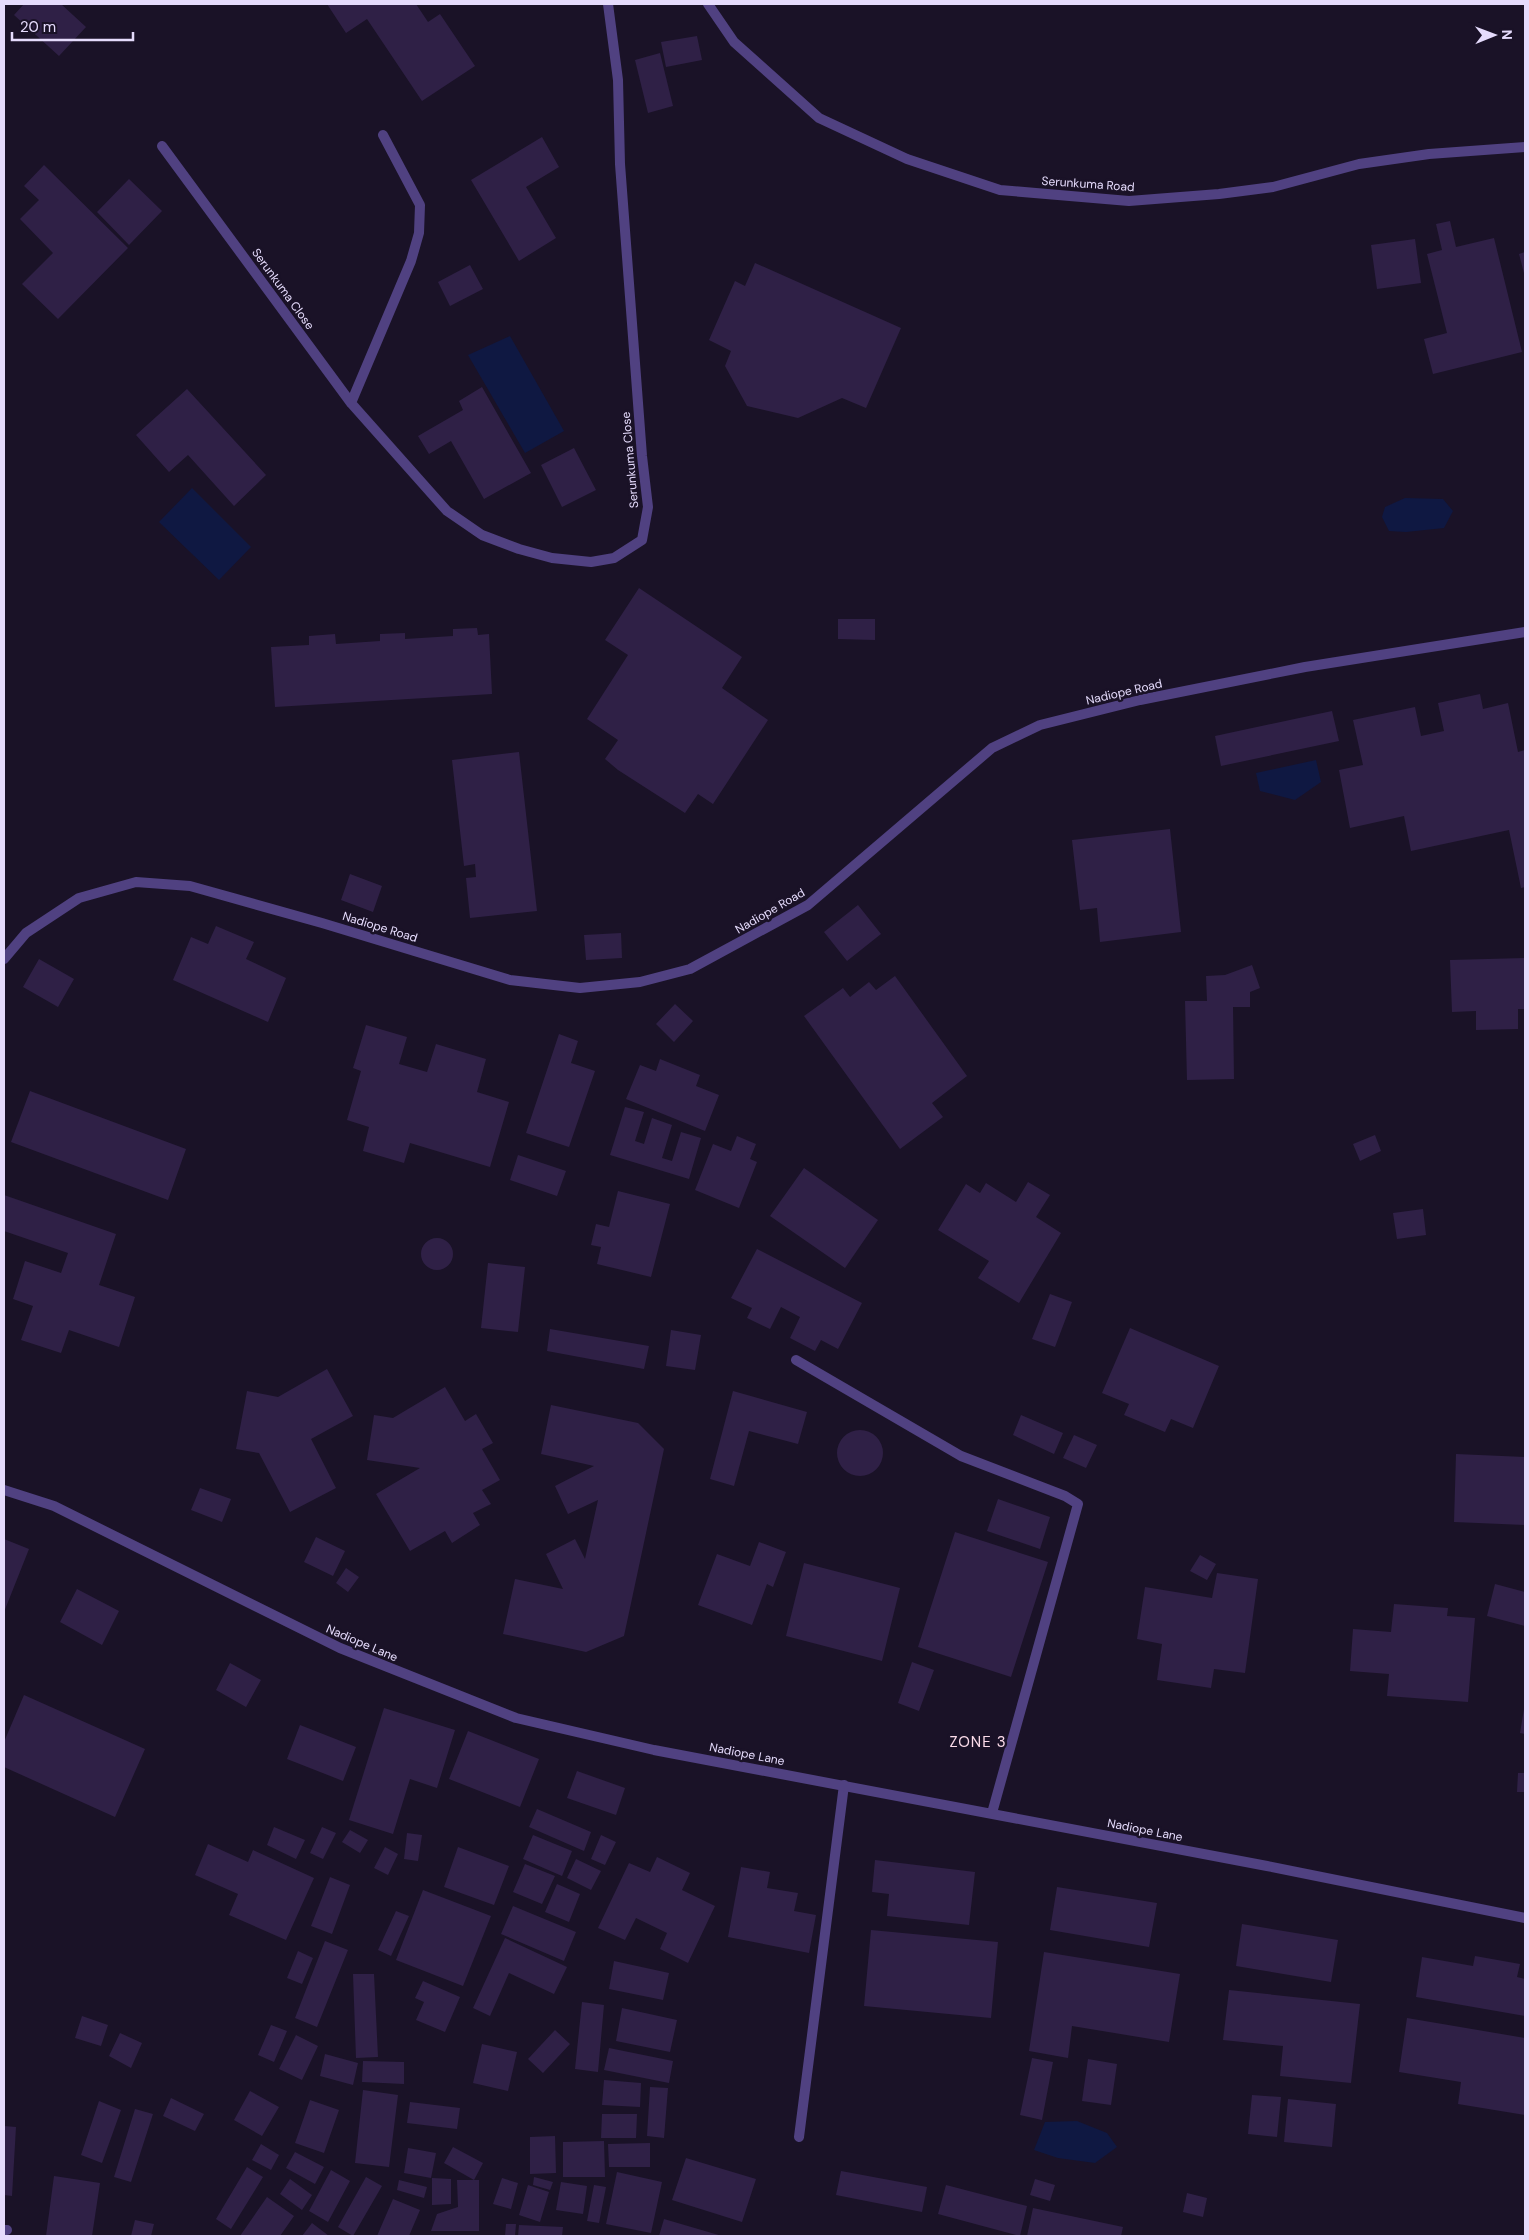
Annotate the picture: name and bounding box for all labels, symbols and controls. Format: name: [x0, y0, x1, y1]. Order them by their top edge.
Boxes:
scale bar: [12, 10, 134, 42]
north arrow: [1469, 10, 1519, 60]
text: 20 m: [20, 17, 56, 37]
text: N: [1498, 30, 1516, 40]
street label: Serunkuma Road: [1041, 173, 1135, 195]
street label: Serunkuma Close: [248, 245, 318, 333]
street label: Serunkuma Close: [618, 411, 642, 509]
street label: Nadiope Road: [1084, 675, 1164, 709]
street label: Nadiope Road: [732, 885, 808, 937]
street label: Nadiope Road: [340, 908, 420, 946]
street label: Nadiope Lane: [324, 1621, 400, 1665]
district label: ZONE 3: [949, 1732, 1007, 1752]
street label: Nadiope Lane: [708, 1739, 786, 1769]
street label: Nadiope Lane: [1106, 1815, 1184, 1845]

